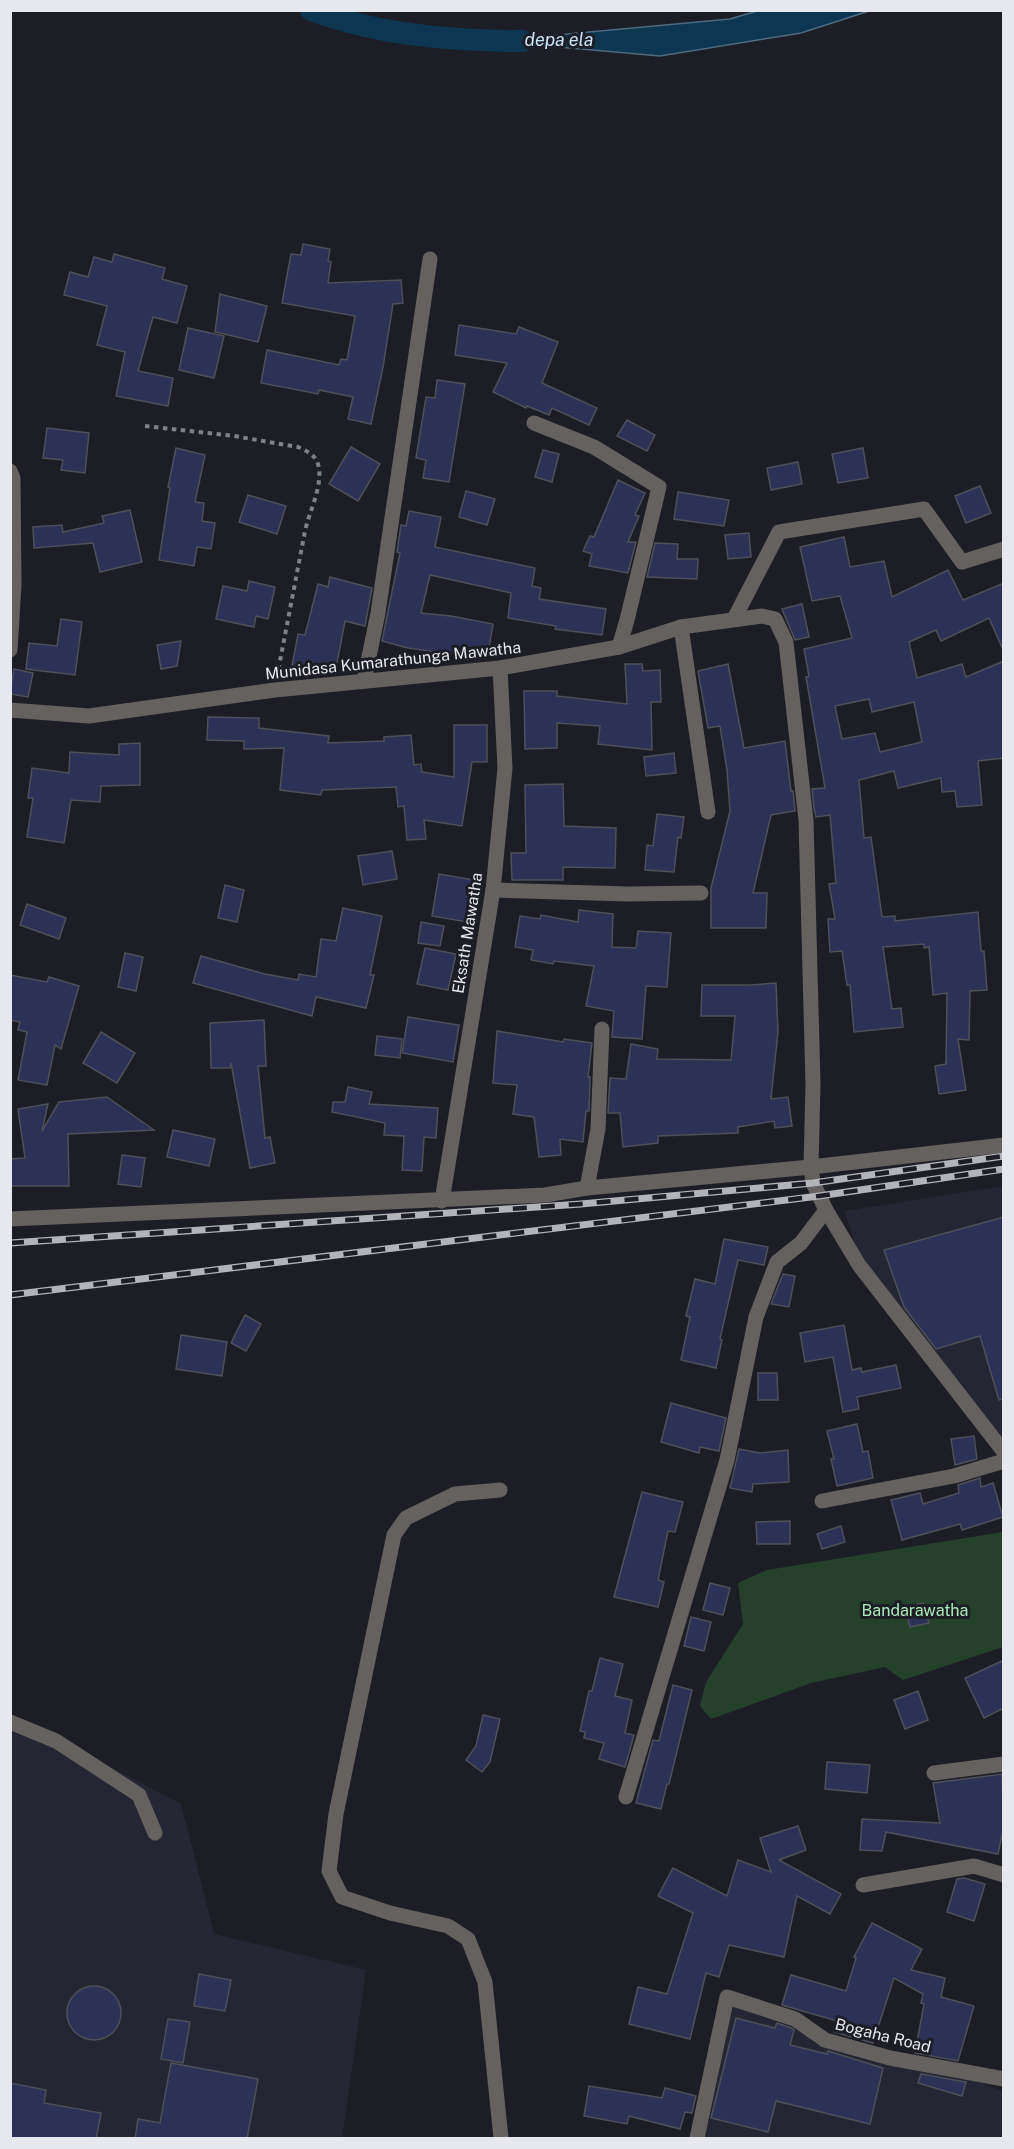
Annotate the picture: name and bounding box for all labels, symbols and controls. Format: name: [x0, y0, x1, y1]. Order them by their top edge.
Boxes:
water label: depa ela: [525, 29, 593, 50]
street label: Munidasa Kumarathunga Mawatha: [264, 638, 522, 683]
street label: Eksath Mawatha: [449, 871, 486, 995]
park label: Bandarawatha: [862, 1601, 968, 1620]
street label: Bogaha Road: [833, 2014, 933, 2057]

